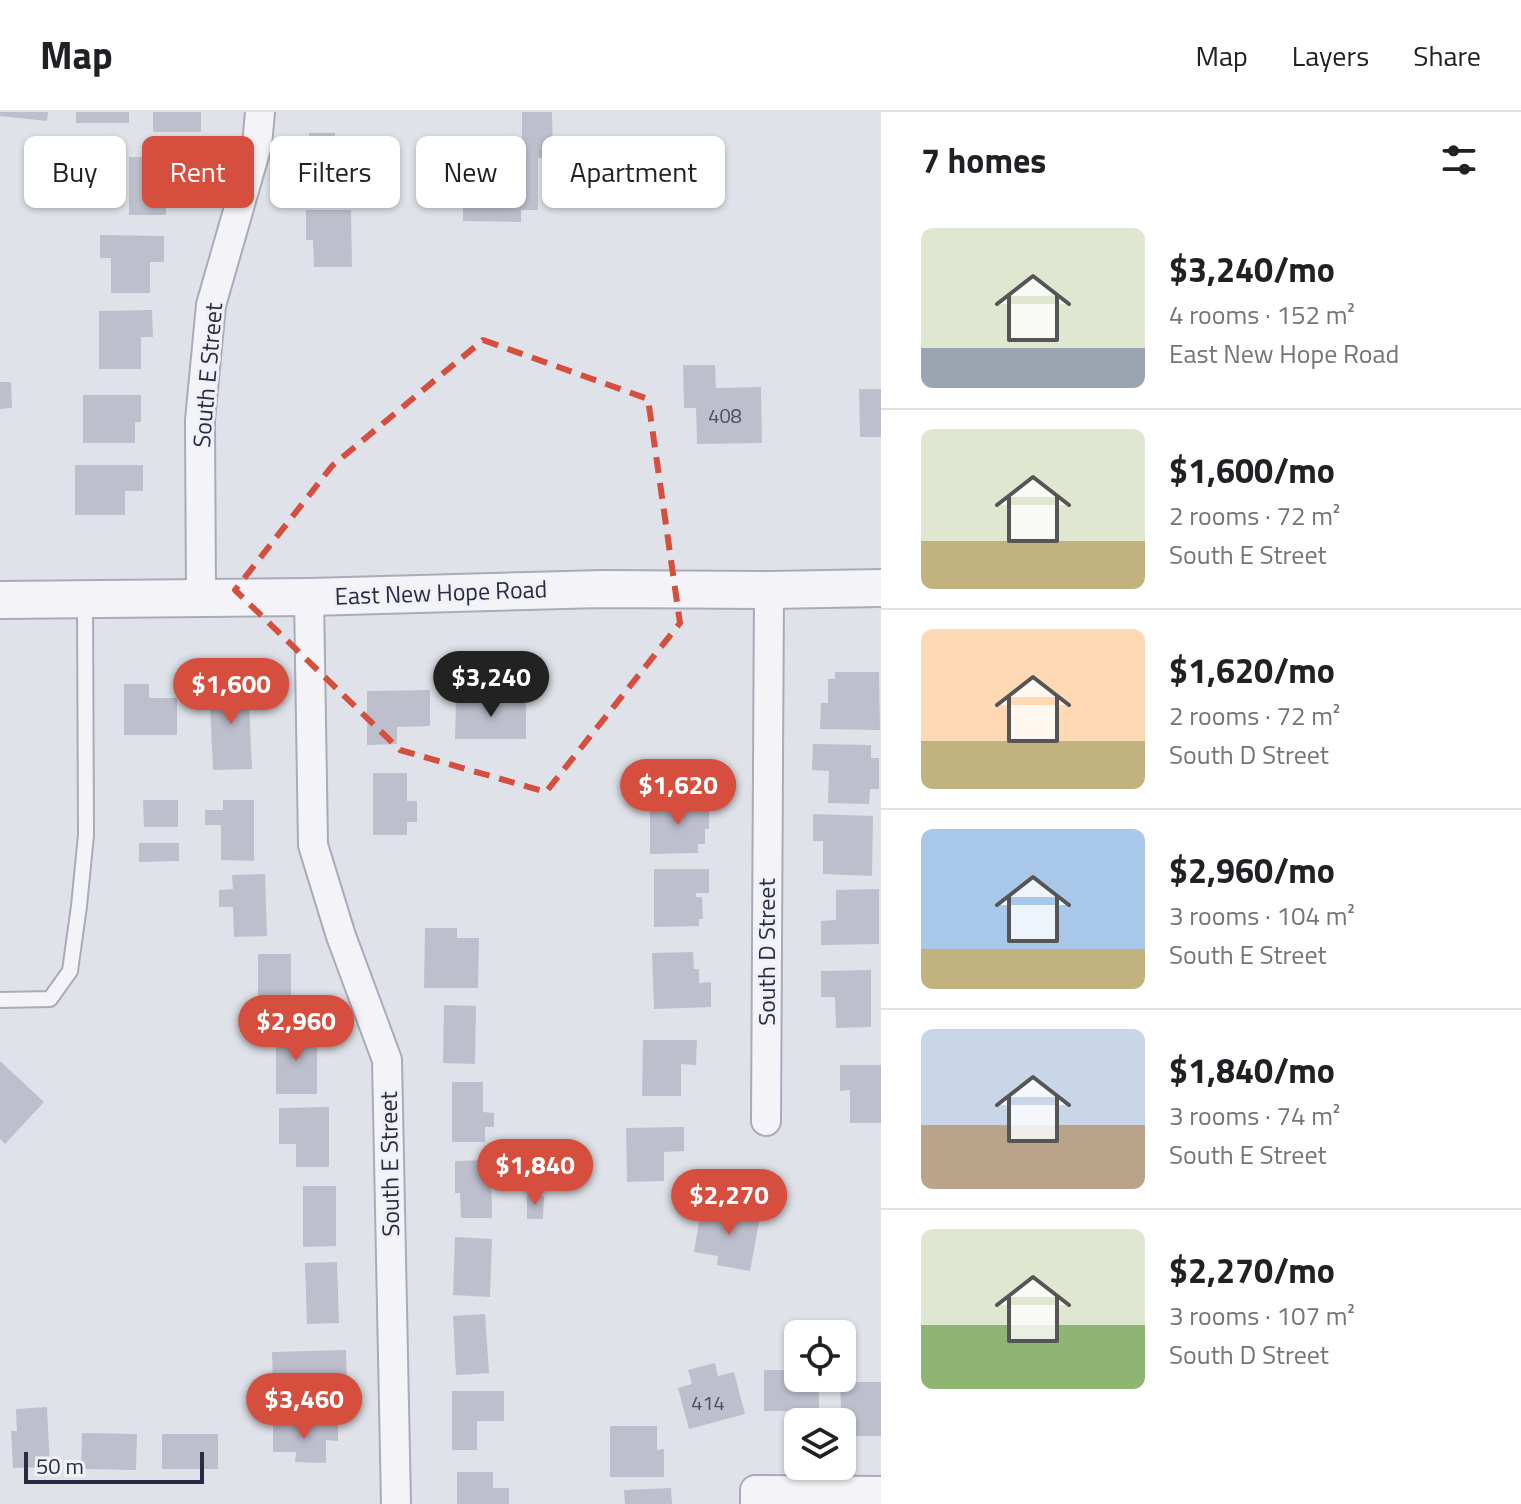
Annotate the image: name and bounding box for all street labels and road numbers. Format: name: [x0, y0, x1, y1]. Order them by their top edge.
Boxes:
street label: South E Street: [183, 300, 231, 449]
street label: East New Hope Road: [334, 570, 548, 614]
street label: South D Street: [748, 878, 784, 1026]
street label: South E Street: [370, 1090, 408, 1237]

